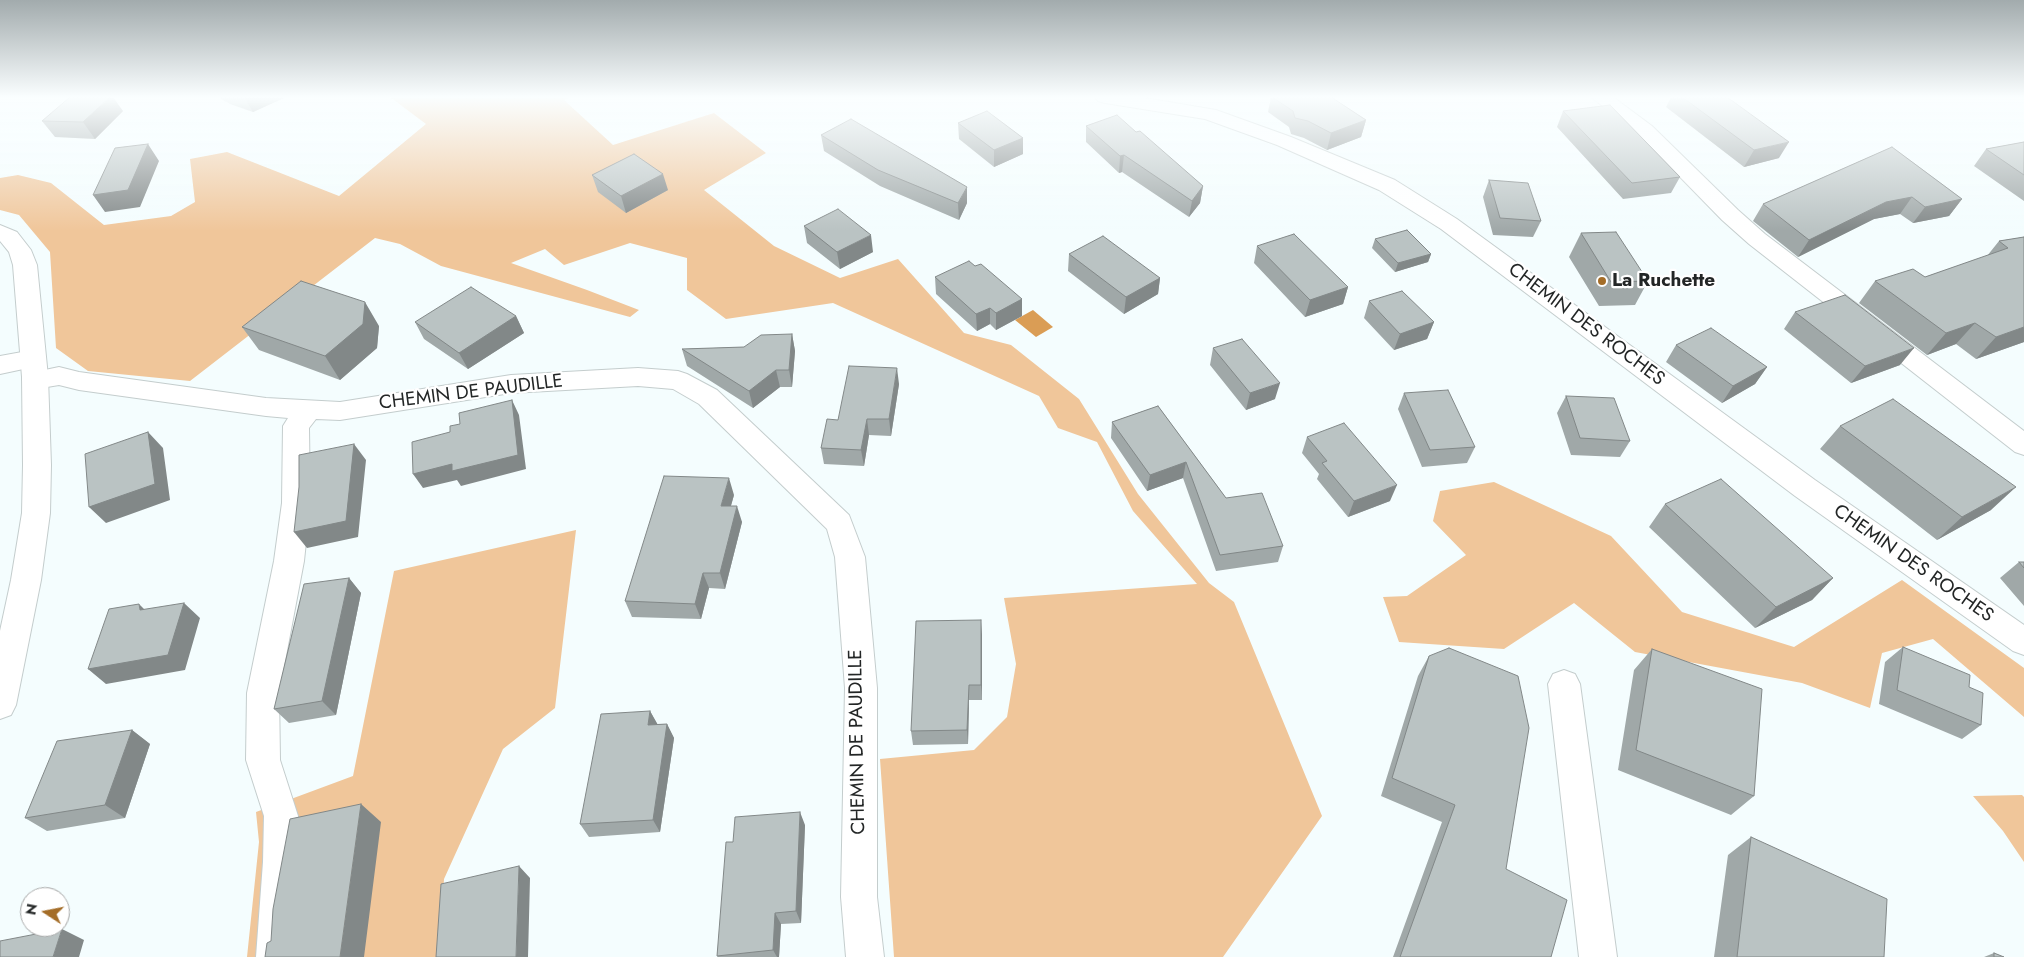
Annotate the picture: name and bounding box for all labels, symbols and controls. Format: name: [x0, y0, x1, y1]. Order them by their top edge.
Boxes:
street label: CHEMIN DES ROCHES: [1503, 259, 1669, 391]
place label: La Ruchette: [1612, 270, 1715, 292]
marker: La Ruchette: [1596, 275, 1608, 287]
street label: CHEMIN DE PAUDILLE: [378, 370, 564, 416]
street label: CHEMIN DES ROCHES: [1829, 500, 1997, 628]
street label: CHEMIN DE PAUDILLE: [845, 649, 871, 835]
north arrow: [20, 887, 70, 937]
text: N: [20, 902, 42, 917]

